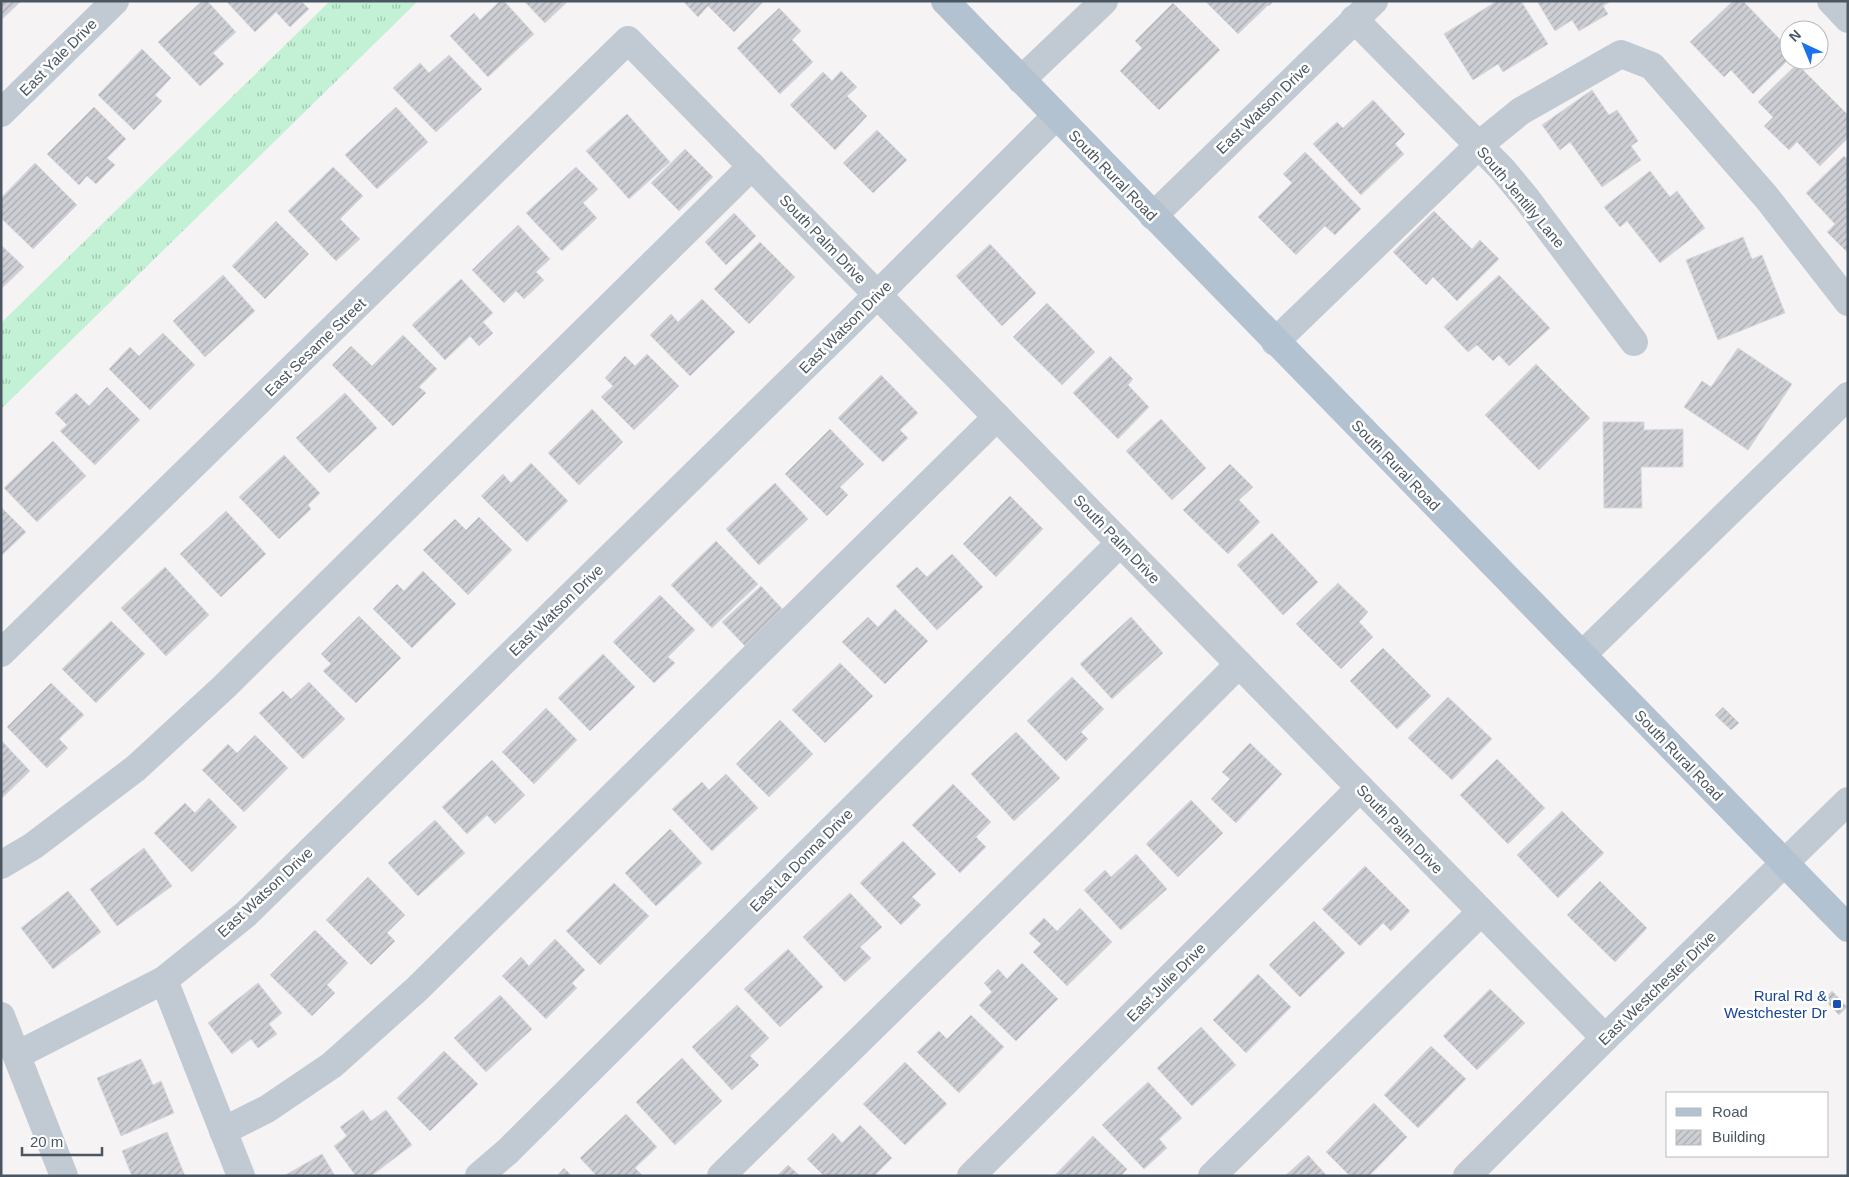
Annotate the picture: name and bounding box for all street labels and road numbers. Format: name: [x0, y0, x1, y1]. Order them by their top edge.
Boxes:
street label: East Yale Drive: [16, 15, 100, 99]
street label: East Watson Drive: [1213, 59, 1313, 157]
street label: South Rural Road: [1065, 126, 1161, 224]
street label: South Jentilly Lane: [1474, 143, 1568, 251]
street label: South Palm Drive: [776, 191, 870, 287]
street label: East Watson Drive: [795, 277, 895, 377]
street label: East Sesame Street: [261, 294, 369, 399]
street label: South Rural Road: [1348, 416, 1444, 514]
street label: South Palm Drive: [1070, 491, 1164, 587]
street label: East Watson Drive: [506, 561, 606, 659]
street label: South Rural Road: [1631, 706, 1727, 804]
street label: South Palm Drive: [1353, 781, 1447, 877]
street label: East La Donna Drive: [746, 805, 856, 915]
street label: East Watson Drive: [214, 844, 316, 940]
street label: East Westchester Drive: [1595, 928, 1719, 1048]
street label: East Julie Drive: [1123, 939, 1209, 1025]

